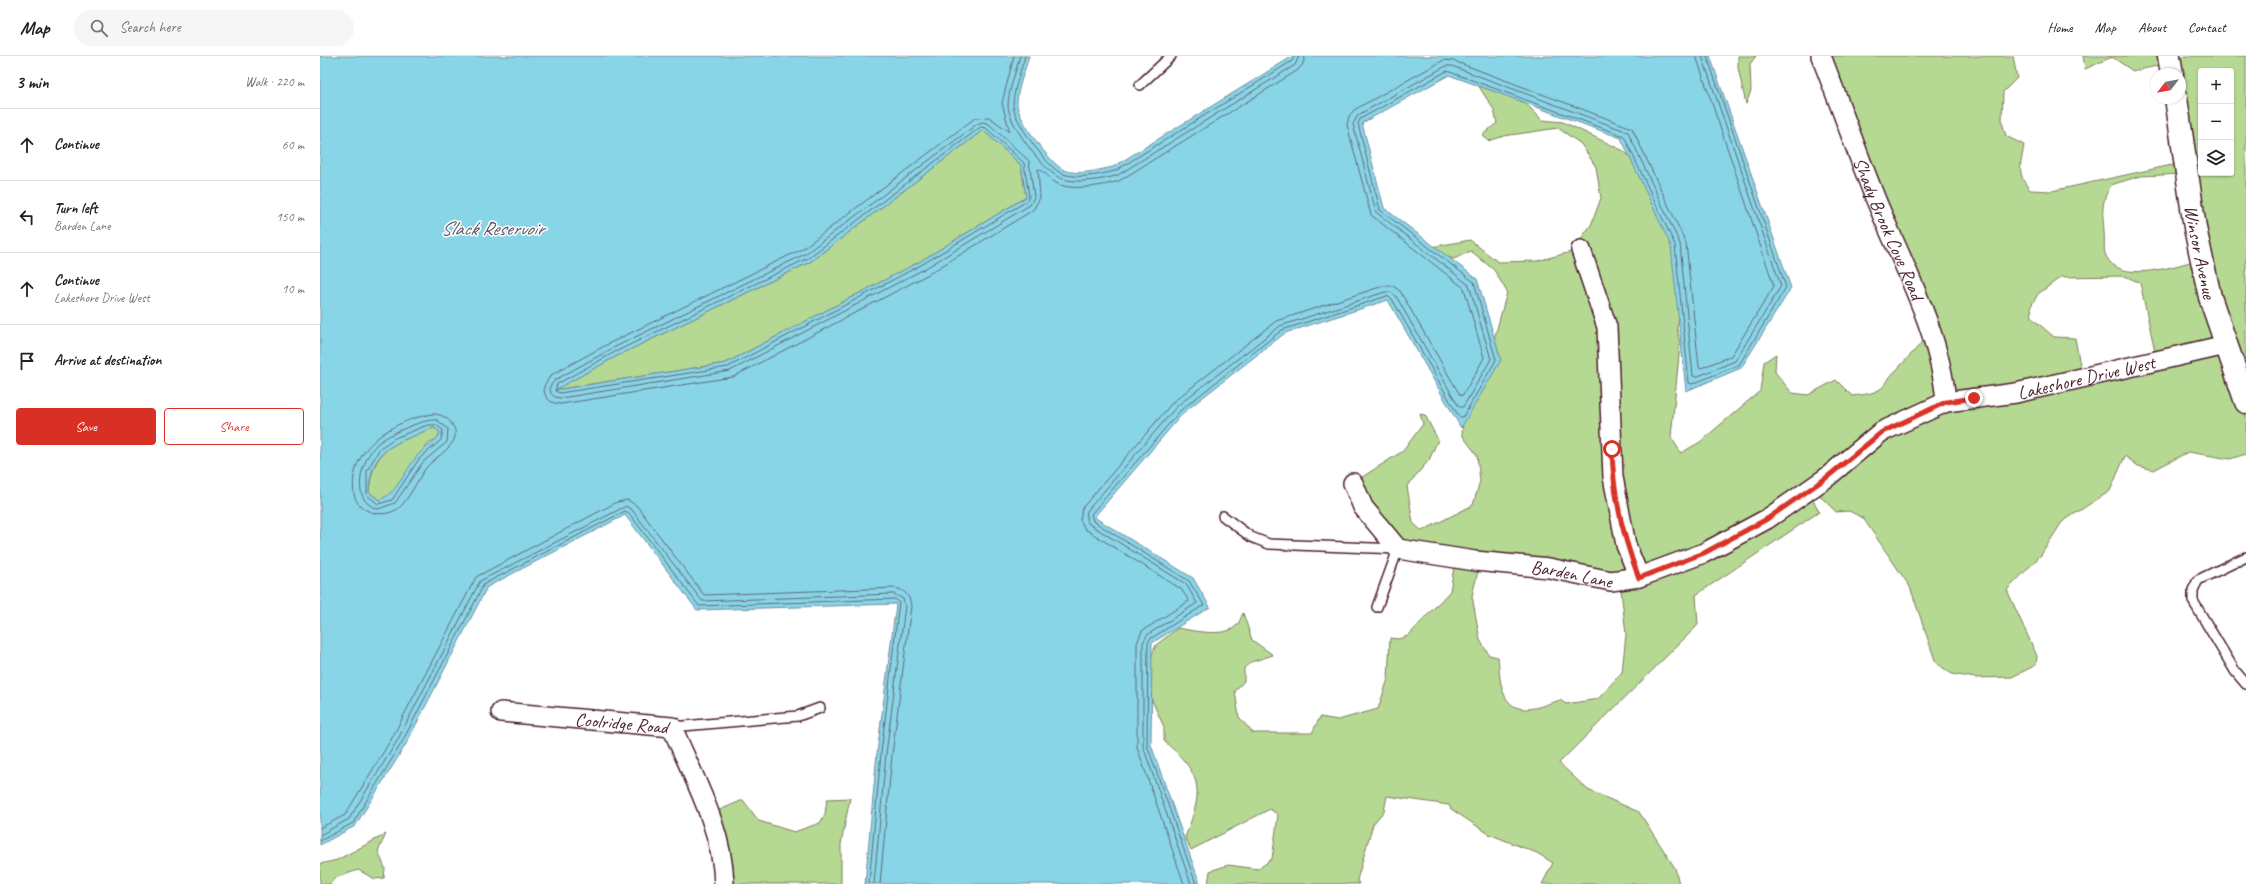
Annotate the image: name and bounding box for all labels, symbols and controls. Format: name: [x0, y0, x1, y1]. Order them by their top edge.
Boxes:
search box: [74, 10, 354, 46]
text: Map: [20, 16, 50, 40]
icon: search: [88, 17, 110, 39]
text: Search here: [120, 18, 181, 37]
text: Home: [2047, 19, 2073, 36]
text: Map: [2095, 19, 2116, 36]
text: About: [2138, 19, 2166, 36]
text: Contact: [2188, 19, 2226, 36]
north arrow: [2150, 68, 2186, 104]
map controls: [2198, 68, 2234, 176]
button: +: [2198, 68, 2234, 104]
text: 3 min: [16, 72, 49, 93]
text: Walk · 220 m: [245, 74, 304, 90]
button: −: [2198, 104, 2234, 140]
icon: ahead: [16, 134, 38, 156]
text: Continue: [54, 135, 99, 154]
text: 60 m: [282, 137, 304, 153]
button: layers: [2198, 140, 2234, 176]
street label: Shady Brook Cove Road: [1847, 154, 1930, 306]
text: Turn left: [54, 199, 97, 218]
street label: Winsor Avenue: [2179, 204, 2221, 303]
icon: left: [16, 206, 38, 228]
text: 150 m: [276, 209, 304, 225]
water label: Slack Reservoir: [441, 216, 547, 241]
text: Barden Lane: [54, 218, 110, 234]
text: Continue: [54, 271, 99, 290]
icon: ahead: [16, 278, 38, 300]
text: 10 m: [282, 281, 304, 297]
text: Lakeshore Drive West: [54, 290, 150, 306]
icon: arrive: [16, 350, 38, 372]
street label: Lakeshore Drive West: [2015, 350, 2159, 405]
text: Arrive at destination: [54, 351, 161, 370]
route end: [1965, 389, 1983, 407]
button: Save: [16, 408, 156, 445]
button: Share: [164, 408, 304, 445]
route start: [1603, 440, 1621, 458]
street label: Barden Lane: [1530, 555, 1616, 594]
street label: Coolridge Road: [574, 708, 672, 740]

